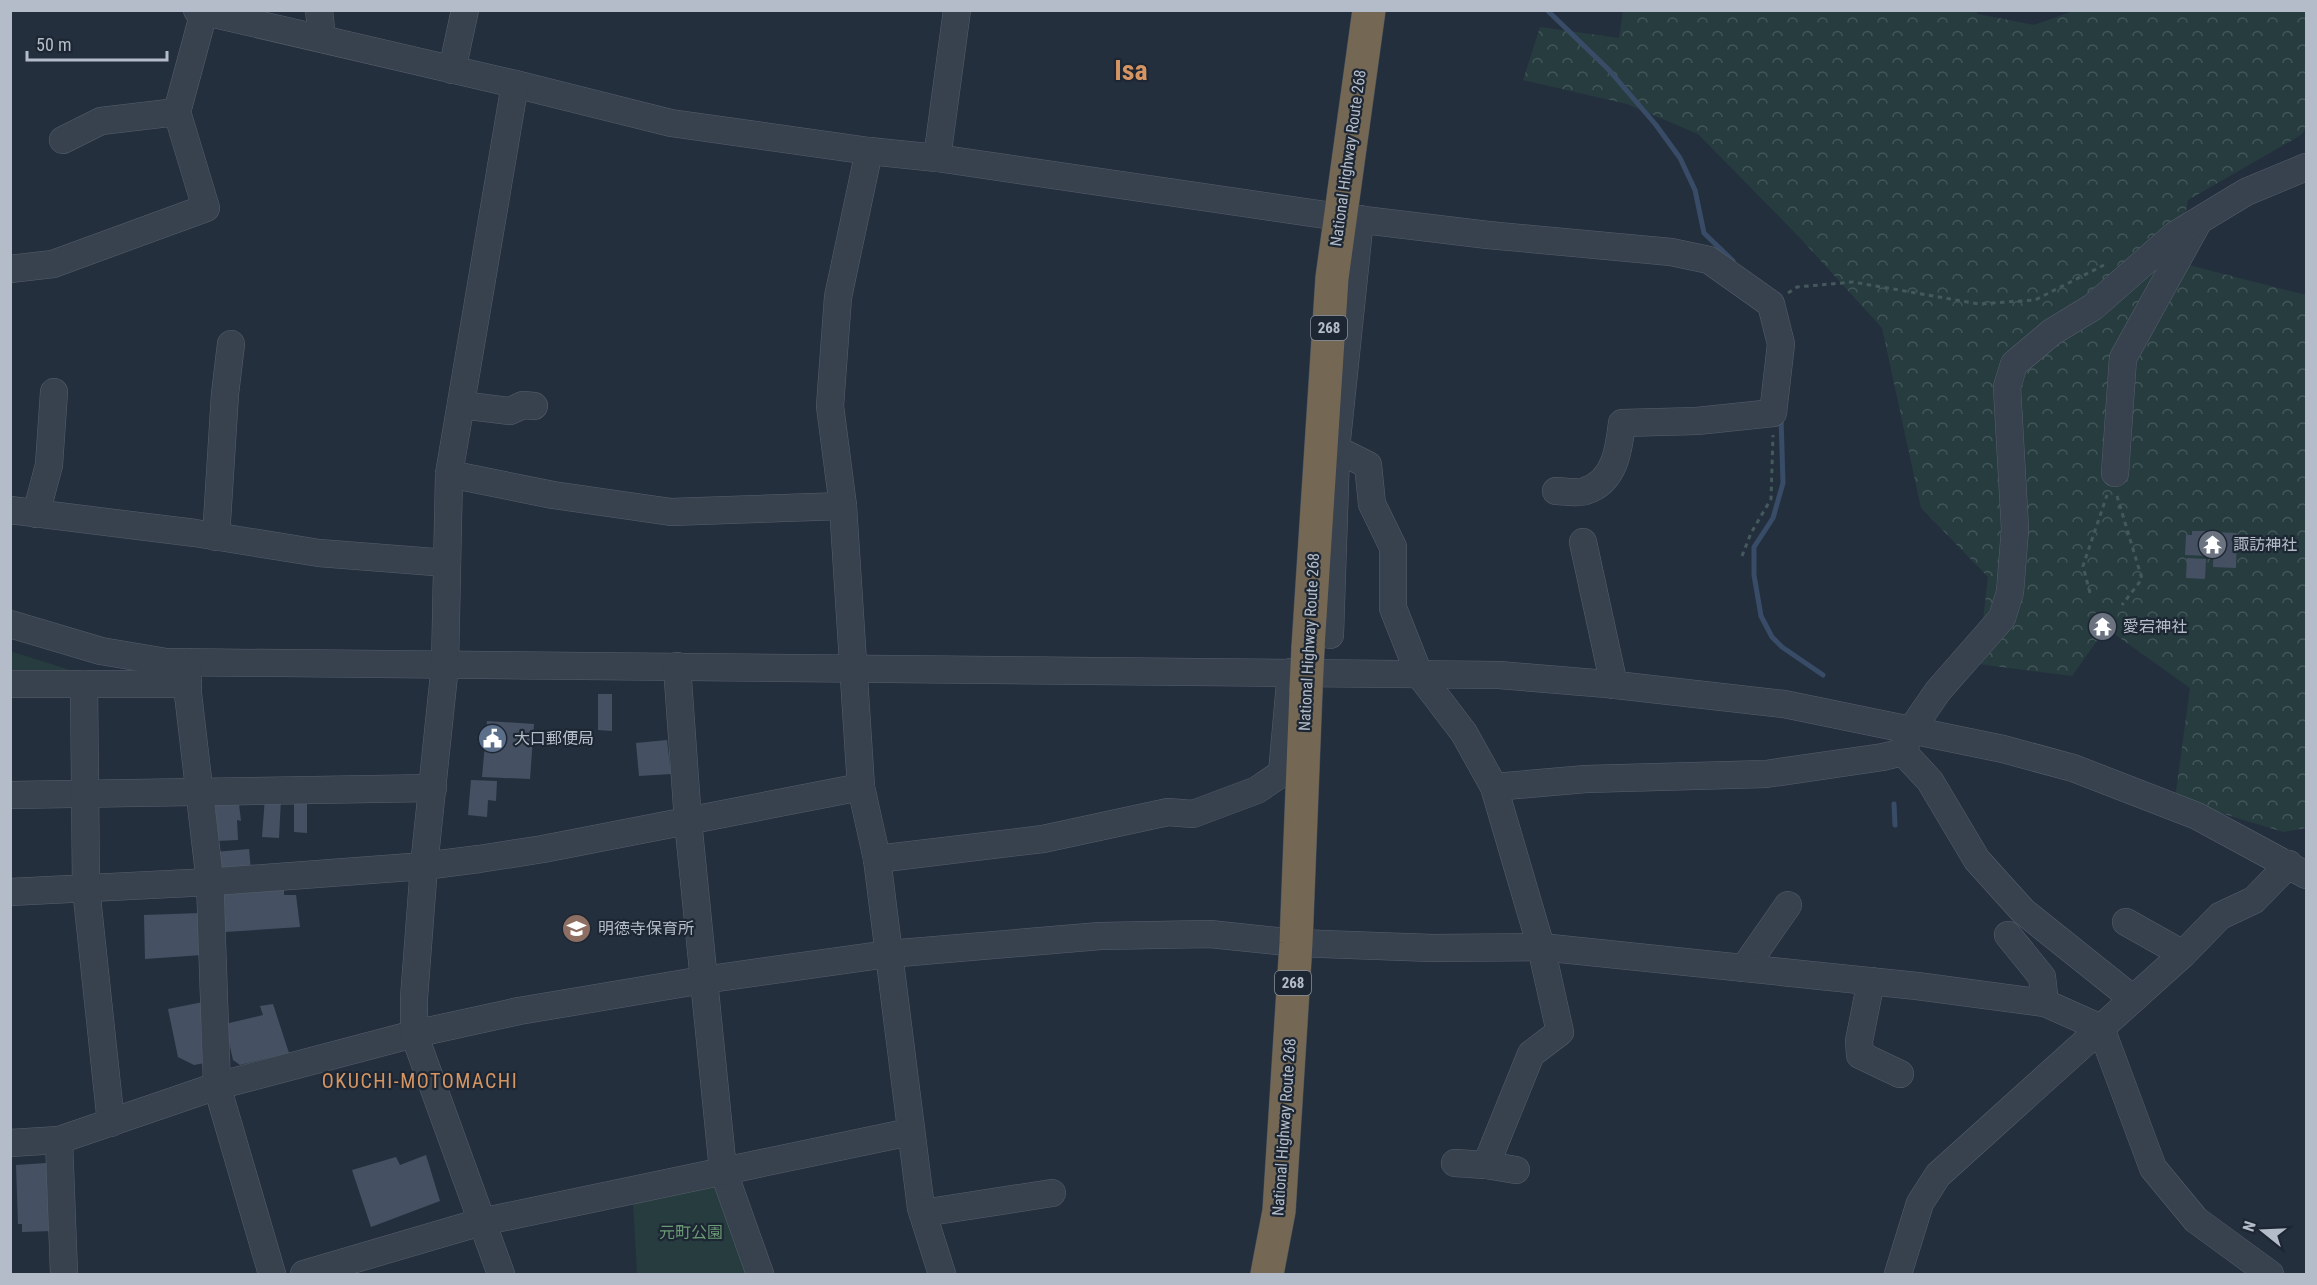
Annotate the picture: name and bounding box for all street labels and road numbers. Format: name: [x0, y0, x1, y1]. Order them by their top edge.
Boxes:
street label: National Highway Route 268: [1326, 68, 1370, 248]
road number: 268: [1311, 316, 1347, 340]
street label: National Highway Route 268: [1295, 553, 1323, 731]
road number: 268: [1275, 971, 1311, 995]
street label: National Highway Route 268: [1268, 1037, 1300, 1217]

